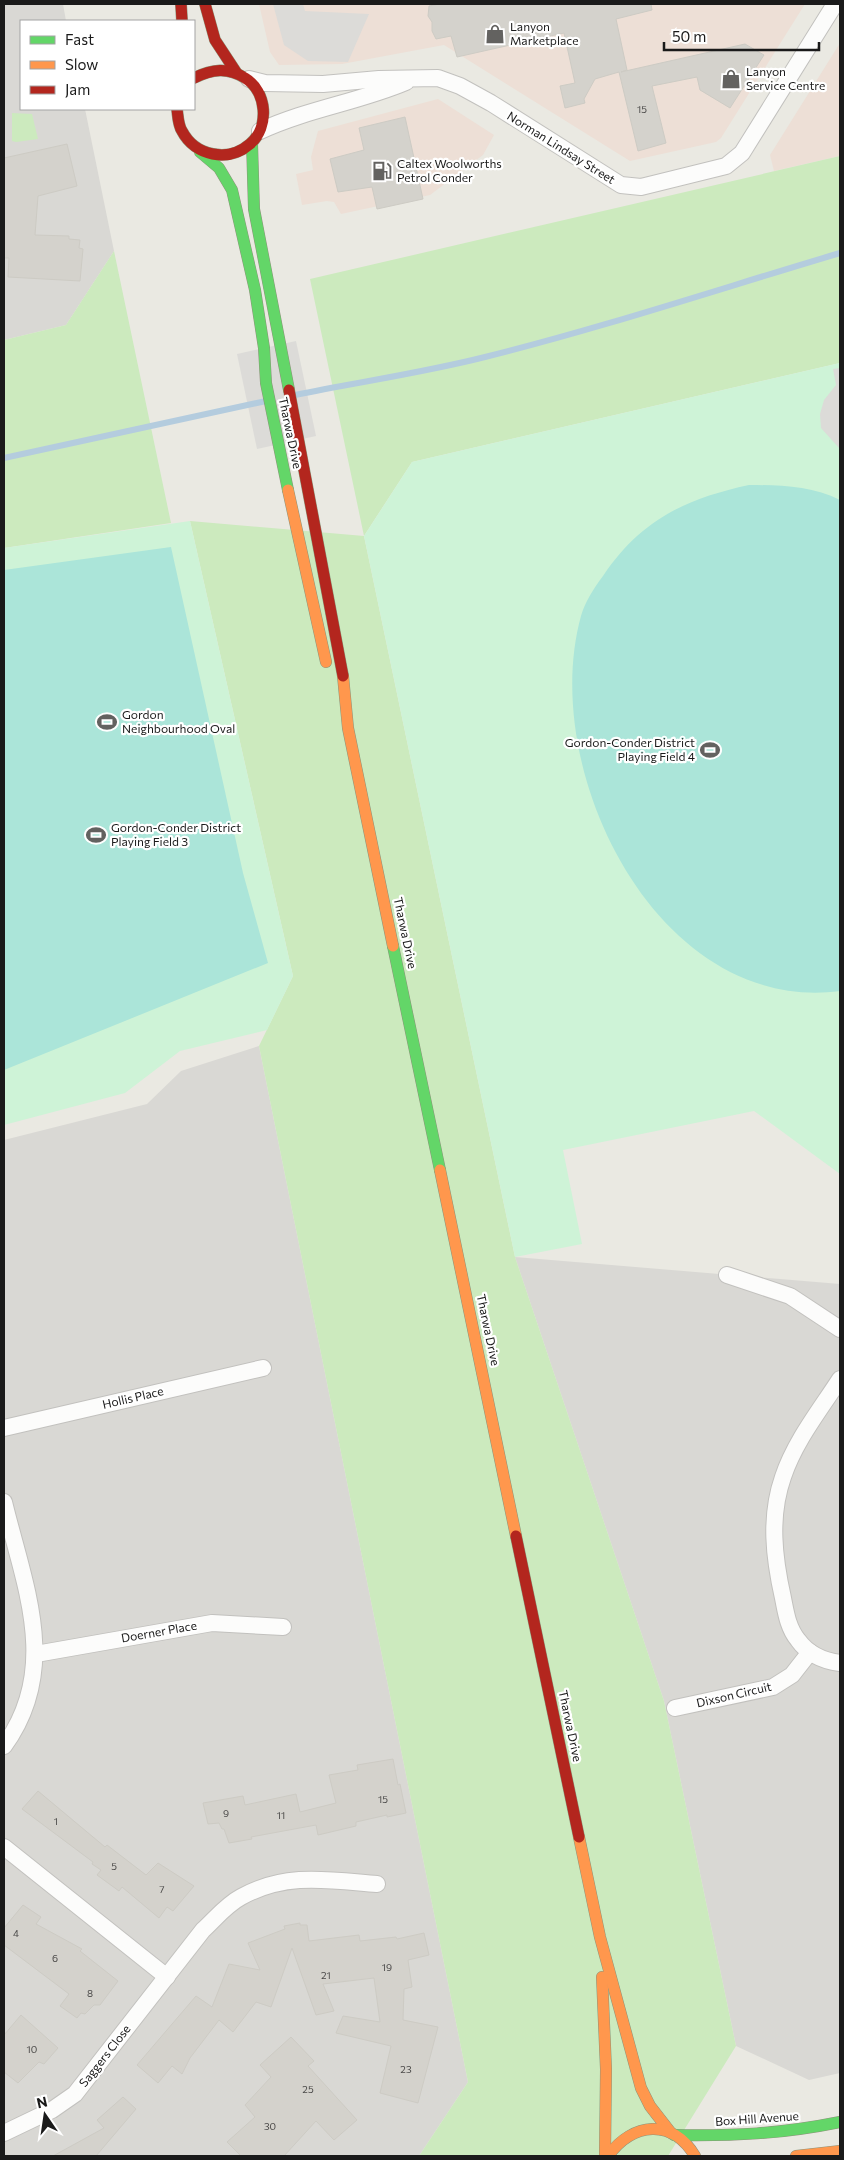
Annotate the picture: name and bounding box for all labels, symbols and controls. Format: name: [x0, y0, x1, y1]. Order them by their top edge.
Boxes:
place label: Lanyon Marketplace: [510, 19, 579, 47]
legend: [20, 20, 195, 110]
scale bar: [664, 20, 819, 52]
shop icon: Lanyon Marketplace: [484, 23, 506, 45]
text: 50 m: [672, 27, 706, 45]
text: Fast: [65, 30, 94, 48]
text: Slow: [65, 55, 98, 73]
place label: Lanyon Service Centre: [746, 64, 825, 92]
shop icon: Lanyon Service Centre: [720, 68, 742, 90]
text: Jam: [65, 80, 90, 98]
house number: 15: [637, 103, 647, 115]
street label: Norman Lindsay Street: [505, 108, 618, 186]
place label: Caltex Woolworths Petrol Conder: [397, 156, 502, 184]
fuel station icon: Caltex Woolworths Petrol Conder: [371, 160, 393, 182]
street label: Tharwa Drive: [277, 396, 305, 470]
place label: Gordon Neighbourhood Oval: [122, 707, 235, 735]
sports icon: Gordon Neighbourhood Oval: [96, 711, 118, 733]
place label: Gordon-Conder District Playing Field 4: [565, 735, 695, 763]
sports icon: Gordon-Conder District Playing Field 4: [699, 739, 721, 761]
place label: Gordon-Conder District Playing Field 3: [111, 820, 241, 848]
sports icon: Gordon-Conder District Playing Field 3: [85, 824, 107, 846]
street label: Tharwa Drive: [392, 896, 420, 970]
street label: Tharwa Drive: [475, 1293, 503, 1367]
street label: Hollis Place: [101, 1383, 165, 1411]
street label: Doerner Place: [120, 1617, 198, 1645]
street label: Dixson Circuit: [695, 1679, 773, 1709]
street label: Tharwa Drive: [557, 1689, 585, 1763]
house number: 15: [378, 1793, 388, 1805]
house number: 9: [223, 1807, 229, 1819]
house number: 11: [277, 1809, 285, 1821]
house number: 1: [54, 1815, 58, 1827]
house number: 5: [111, 1860, 117, 1872]
house number: 7: [159, 1883, 165, 1895]
house number: 4: [13, 1927, 19, 1939]
house number: 6: [52, 1952, 58, 1964]
house number: 19: [382, 1961, 392, 1973]
house number: 21: [321, 1969, 331, 1981]
house number: 8: [87, 1987, 93, 1999]
street label: Saggers Close: [76, 2022, 133, 2089]
house number: 10: [27, 2043, 37, 2055]
house number: 23: [400, 2063, 412, 2075]
house number: 25: [302, 2083, 314, 2095]
north arrow: [20, 2090, 70, 2140]
text: N: [35, 2092, 49, 2111]
street label: Box Hill Avenue: [715, 2108, 799, 2128]
house number: 30: [264, 2120, 276, 2132]

